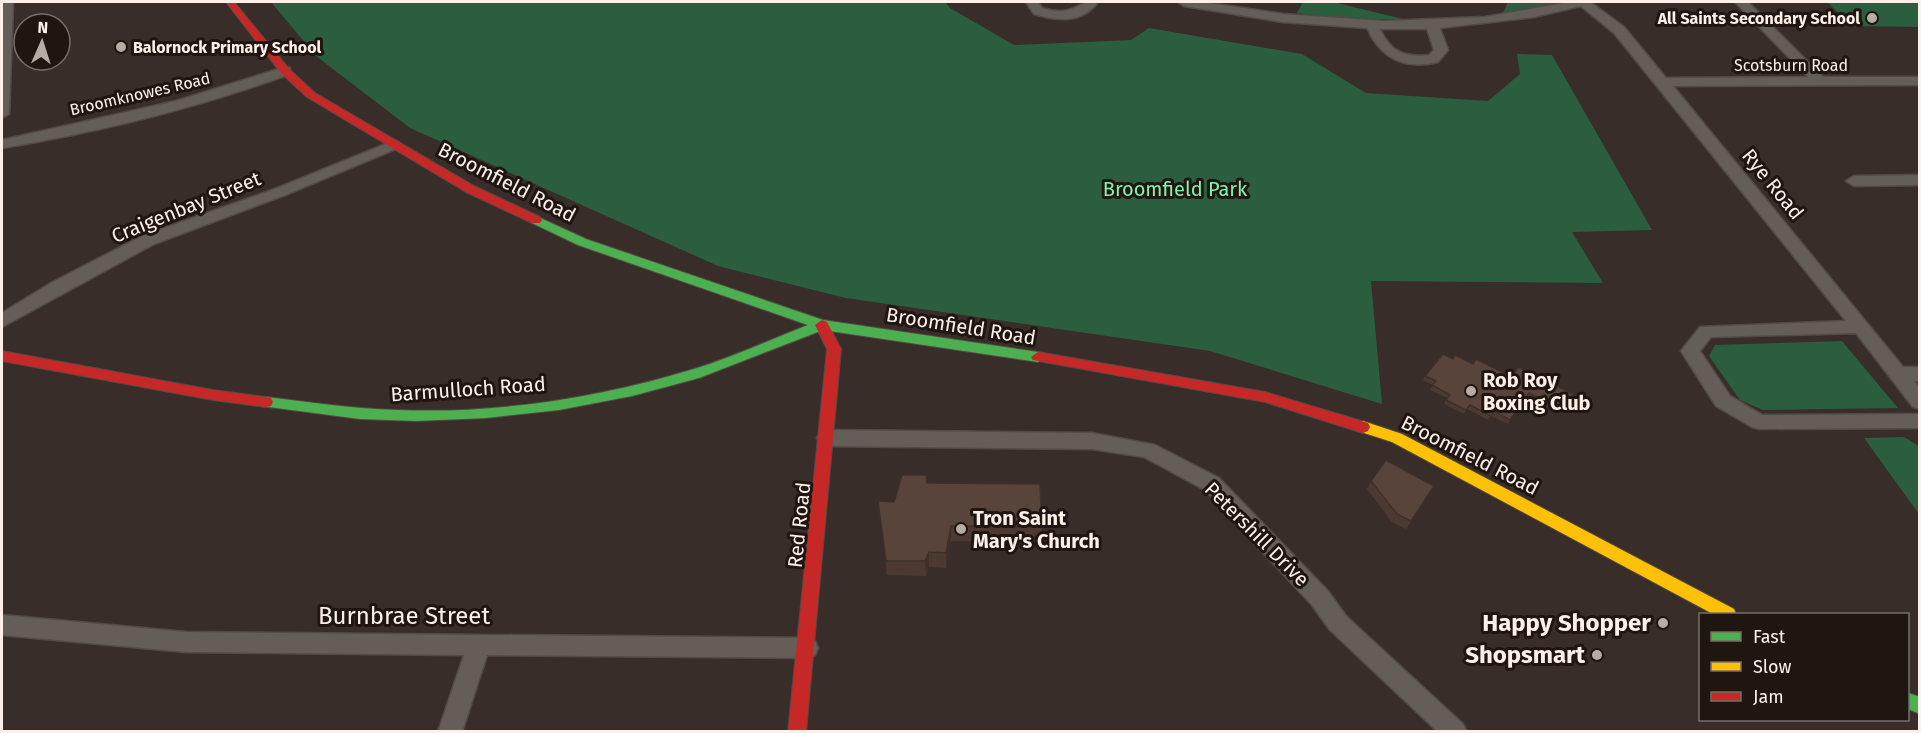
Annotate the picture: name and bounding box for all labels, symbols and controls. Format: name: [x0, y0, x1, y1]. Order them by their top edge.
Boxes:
place label: All Saints Secondary School: [1657, 9, 1860, 28]
marker: All Saints Secondary School: [1865, 11, 1879, 25]
north arrow: [12, 12, 72, 72]
text: N: [37, 18, 49, 37]
place label: Balornock Primary School: [133, 38, 322, 57]
marker: Balornock Primary School: [114, 40, 128, 54]
street label: Scotsburn Road: [1734, 56, 1848, 75]
street label: Broomknowes Road: [68, 69, 212, 119]
street label: Broomfield Road: [434, 137, 580, 227]
street label: Rye Road: [1737, 144, 1809, 224]
street label: Craigenbay Street: [108, 166, 265, 248]
park label: Broomfield Park: [1103, 177, 1248, 201]
street label: Broomfield Road: [884, 302, 1038, 350]
place label: Rob Roy Boxing Club: [1483, 368, 1591, 415]
street label: Barmulloch Road: [390, 372, 546, 406]
marker: Rob Roy Boxing Club: [1464, 384, 1478, 398]
street label: Broomfield Road: [1397, 410, 1543, 500]
street label: Petershill Drive: [1200, 477, 1314, 591]
street label: Red Road: [783, 481, 815, 569]
place label: Tron Saint Mary's Church: [973, 506, 1100, 553]
marker: Tron Saint Mary's Church: [954, 522, 968, 536]
street label: Burnbrae Street: [318, 602, 490, 630]
place label: Happy Shopper: [1482, 609, 1651, 637]
legend: [1699, 613, 1909, 721]
marker: Happy Shopper: [1656, 616, 1670, 630]
text: Fast: [1753, 626, 1786, 648]
place label: Shopsmart: [1465, 641, 1586, 669]
marker: Shopsmart: [1590, 648, 1604, 662]
text: Slow: [1753, 656, 1792, 678]
text: Jam: [1753, 686, 1784, 708]

